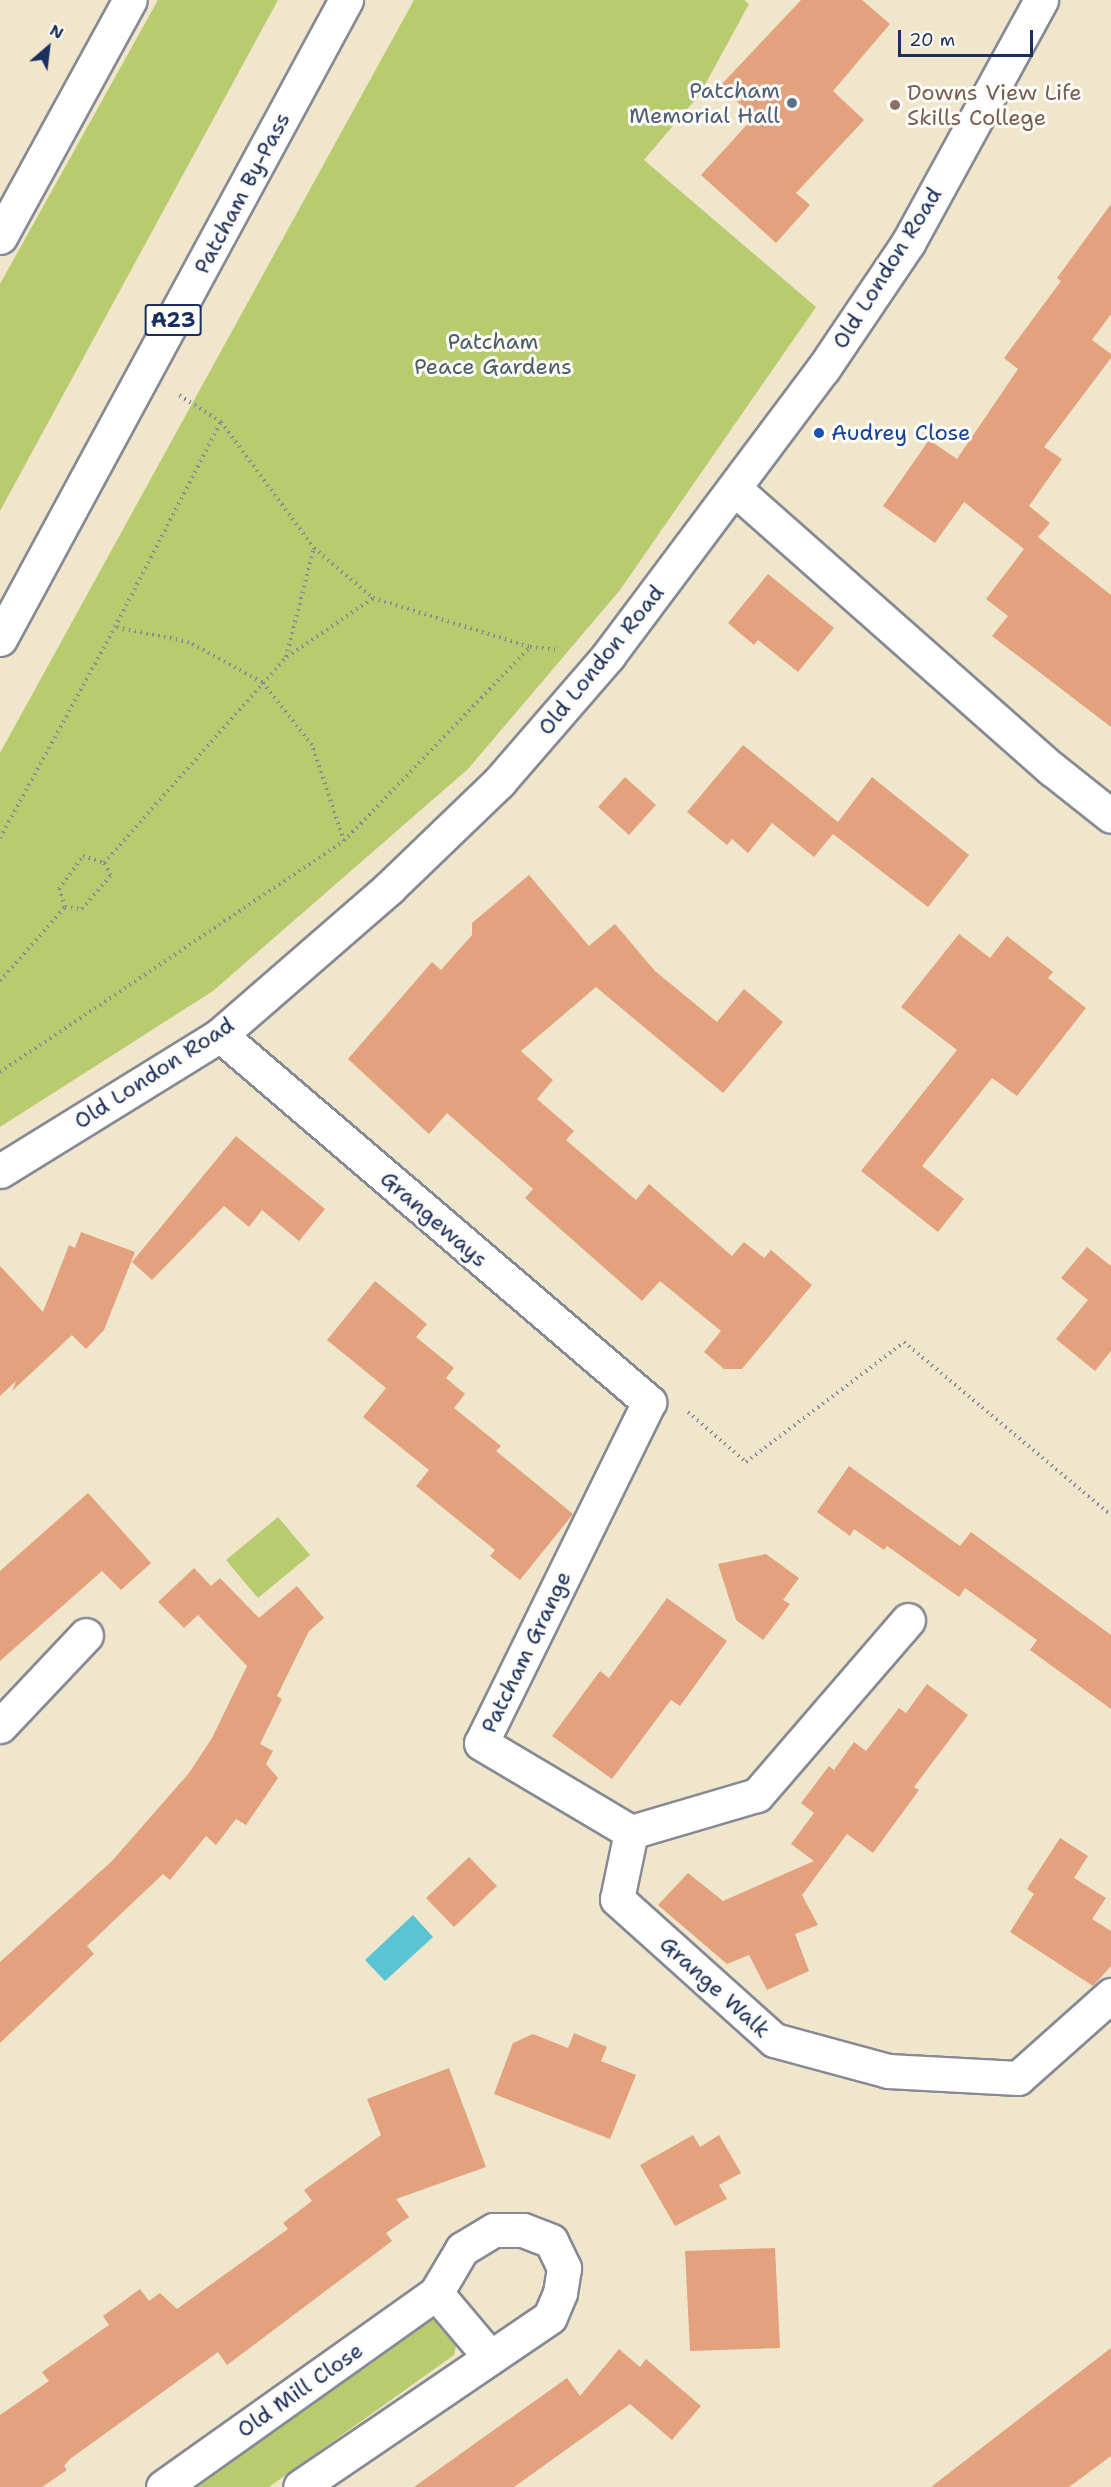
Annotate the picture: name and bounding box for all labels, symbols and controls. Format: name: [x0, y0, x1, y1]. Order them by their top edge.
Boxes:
north arrow: [18, 18, 78, 78]
scale bar: [901, 18, 1036, 56]
text: N: [46, 19, 67, 44]
text: 20 m: [909, 28, 955, 52]
place label: Patcham Memorial Hall: [629, 77, 780, 128]
place label: Downs View Life Skills College: [907, 79, 1082, 130]
marker: Patcham Memorial Hall: [785, 96, 799, 110]
marker: Downs View Life Skills College: [888, 98, 902, 112]
street label: Patcham By-Pass: [188, 108, 296, 278]
street label: Old London Road: [827, 182, 947, 354]
road number: A23: [144, 302, 201, 338]
park label: Patcham Peace Gardens: [414, 328, 572, 380]
place label: Audrey Close: [831, 420, 971, 446]
marker: Audrey Close: [812, 426, 826, 440]
street label: Old London Road: [532, 580, 670, 740]
street label: Old London Road: [69, 1011, 239, 1135]
street label: Grangeways: [375, 1165, 493, 1273]
street label: Patcham Grange: [475, 1567, 577, 1737]
street label: Grange Walk: [654, 1931, 776, 2043]
street label: Old Mill Close: [232, 2337, 368, 2443]

